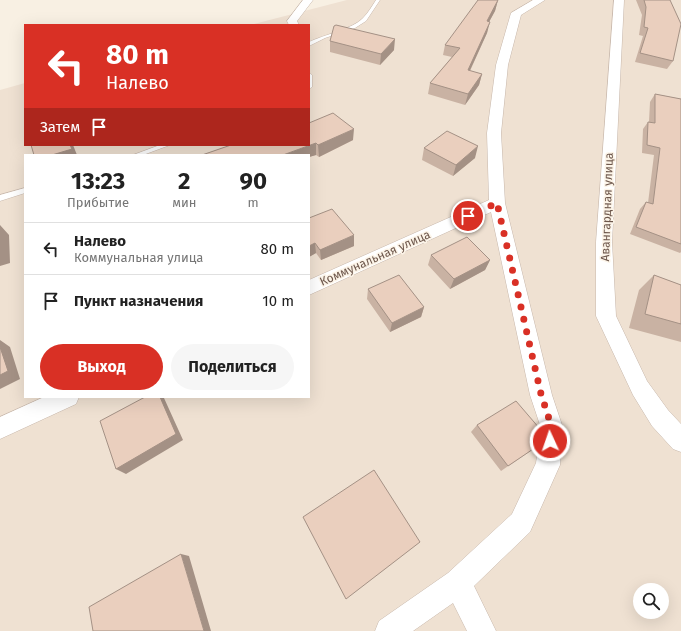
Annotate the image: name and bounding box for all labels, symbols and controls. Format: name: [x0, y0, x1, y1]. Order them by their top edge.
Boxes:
text: 80 m: [106, 38, 169, 71]
icon: left: [40, 40, 92, 92]
text: Налево: [106, 72, 169, 94]
icon: arrive: [88, 116, 110, 138]
text: Затем: [40, 118, 80, 136]
street label: Авангардная улица: [598, 152, 616, 262]
text: 13:23: [71, 167, 125, 195]
text: 2: [178, 167, 191, 195]
text: 90: [239, 167, 267, 195]
text: Прибытие: [67, 195, 129, 210]
text: мин: [172, 195, 196, 210]
text: m: [248, 195, 259, 210]
pin: [451, 199, 485, 233]
icon: arrive: [457, 205, 479, 227]
street label: Коммунальная улица: [318, 227, 432, 289]
text: Налево: [74, 232, 126, 250]
icon: left: [40, 238, 62, 260]
text: 80 m: [261, 240, 294, 258]
text: Коммунальная улица: [74, 250, 203, 265]
icon: arrive: [40, 290, 62, 312]
text: Пункт назначения: [74, 292, 203, 310]
text: 10 m: [262, 292, 294, 310]
button: Выход: [40, 344, 163, 390]
button: Поделиться: [171, 344, 294, 390]
position arrow: [529, 420, 571, 462]
map controls: [633, 583, 669, 619]
button: search: [633, 583, 669, 619]

